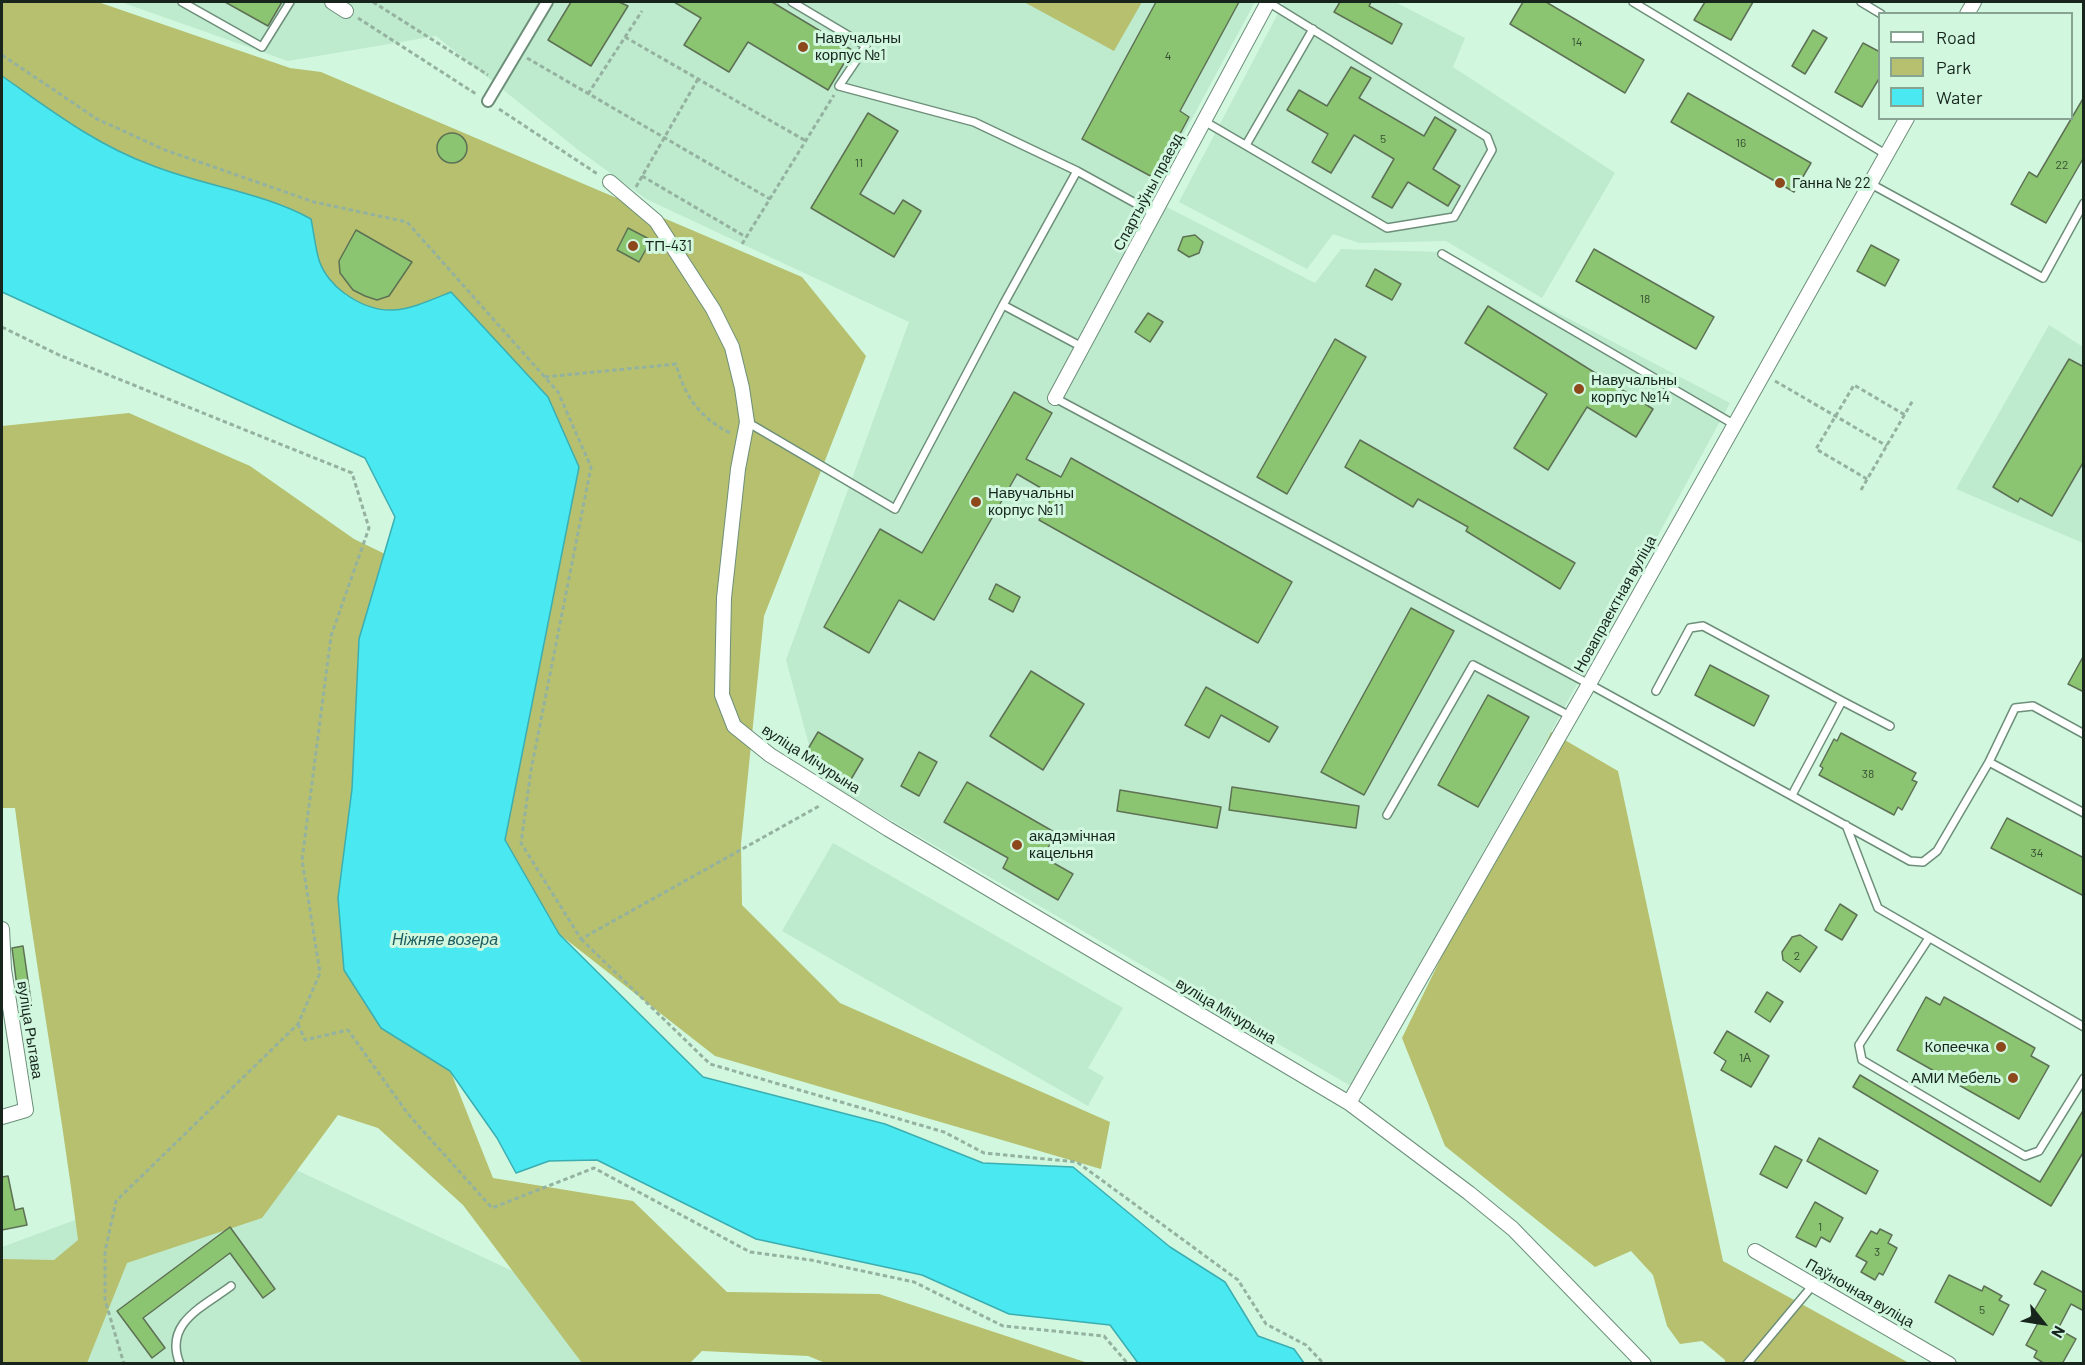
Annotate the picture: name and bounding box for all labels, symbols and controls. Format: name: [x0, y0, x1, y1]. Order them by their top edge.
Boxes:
legend: [1878, 12, 2073, 120]
text: Road: [1936, 26, 1976, 48]
place label: Навучальны корпус №1: [815, 29, 901, 64]
house number: 14: [1572, 35, 1582, 49]
marker: Навучальны корпус №1: [796, 40, 810, 54]
house number: 4: [1165, 49, 1171, 63]
text: Park: [1936, 56, 1971, 78]
text: Water: [1936, 86, 1983, 108]
street label: Спартыўны праезд: [1109, 130, 1187, 254]
house number: 5: [1380, 132, 1386, 146]
house number: 16: [1736, 136, 1746, 150]
house number: 11: [855, 156, 863, 170]
house number: 22: [2056, 158, 2068, 172]
place label: Ганна № 22: [1792, 174, 1871, 192]
marker: Ганна № 22: [1773, 176, 1787, 190]
place label: ТП-431: [645, 237, 692, 255]
marker: ТП-431: [626, 239, 640, 253]
house number: 18: [1640, 292, 1650, 306]
place label: Навучальны корпус №14: [1591, 371, 1677, 406]
marker: Навучальны корпус №14: [1572, 382, 1586, 396]
place label: Навучальны корпус №11: [988, 484, 1074, 519]
marker: Навучальны корпус №11: [969, 495, 983, 509]
street label: Новапраектная вуліца: [1570, 532, 1660, 676]
street label: вуліца Мічурына: [758, 721, 864, 797]
house number: 38: [1862, 767, 1874, 781]
place label: акадэмічная кацельня: [1029, 827, 1115, 862]
marker: акадэмічная кацельня: [1010, 838, 1024, 852]
house number: 34: [2031, 846, 2043, 860]
water label: Ніжняе возера: [392, 930, 498, 950]
house number: 2: [1794, 949, 1800, 963]
street label: вуліца Мічурына: [1173, 974, 1279, 1048]
street label: вуліца Рытава: [13, 980, 47, 1080]
place label: Копеечка: [1925, 1038, 1989, 1056]
marker: Копеечка: [1994, 1040, 2008, 1054]
house number: 1А: [1739, 1051, 1751, 1065]
place label: АМИ Мебель: [1911, 1069, 2001, 1087]
marker: АМИ Мебель: [2006, 1071, 2020, 1085]
house number: 1: [1818, 1220, 1822, 1234]
house number: 3: [1874, 1245, 1880, 1259]
street label: Паўночная вуліца: [1803, 1255, 1917, 1331]
north arrow: [2013, 1293, 2073, 1353]
house number: 5: [1979, 1303, 1985, 1317]
text: N: [2048, 1323, 2070, 1342]

